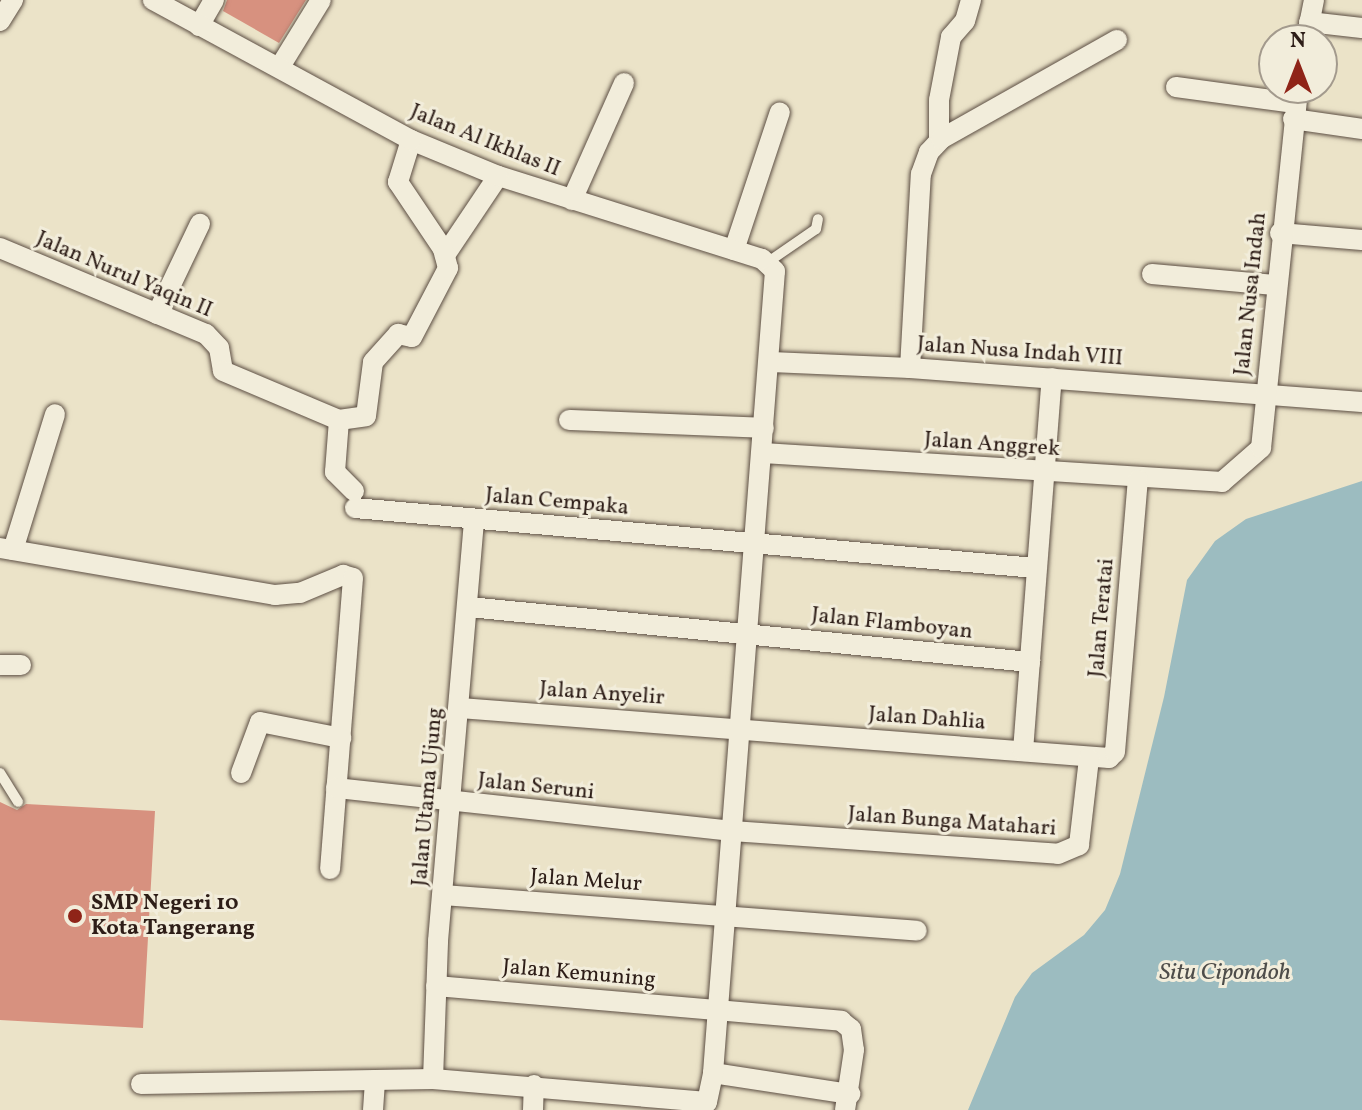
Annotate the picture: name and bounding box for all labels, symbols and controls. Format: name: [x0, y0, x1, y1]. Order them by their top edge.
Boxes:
north arrow: [1258, 24, 1338, 104]
text: N: [1290, 26, 1306, 57]
street label: Jalan Al Ikhlas II: [406, 99, 564, 183]
street label: Jalan Nusa Indah: [1229, 211, 1273, 377]
street label: Jalan Nurul Yaqin II: [32, 226, 216, 324]
street label: Jalan Nusa Indah VIII: [916, 332, 1124, 372]
street label: Jalan Anggrek: [923, 427, 1061, 463]
street label: Jalan Cempaka: [484, 483, 630, 521]
street label: Jalan Teratai: [1084, 557, 1120, 679]
street label: Jalan Flamboyan: [810, 602, 974, 646]
street label: Jalan Anyelir: [538, 676, 666, 712]
street label: Jalan Dahlia: [867, 702, 987, 736]
street label: Jalan Utama Ujung: [407, 706, 449, 888]
street label: Jalan Seruni: [476, 768, 596, 806]
street label: Jalan Bunga Matahari: [847, 802, 1057, 842]
street label: Jalan Melur: [529, 864, 643, 898]
place label: SMP Negeri 10 Kota Tangerang: [91, 890, 255, 942]
marker: SMP Negeri 10 Kota Tangerang: [66, 907, 84, 925]
street label: Jalan Kemuning: [501, 954, 657, 994]
water label: Situ Cipondoh: [1159, 960, 1291, 988]

